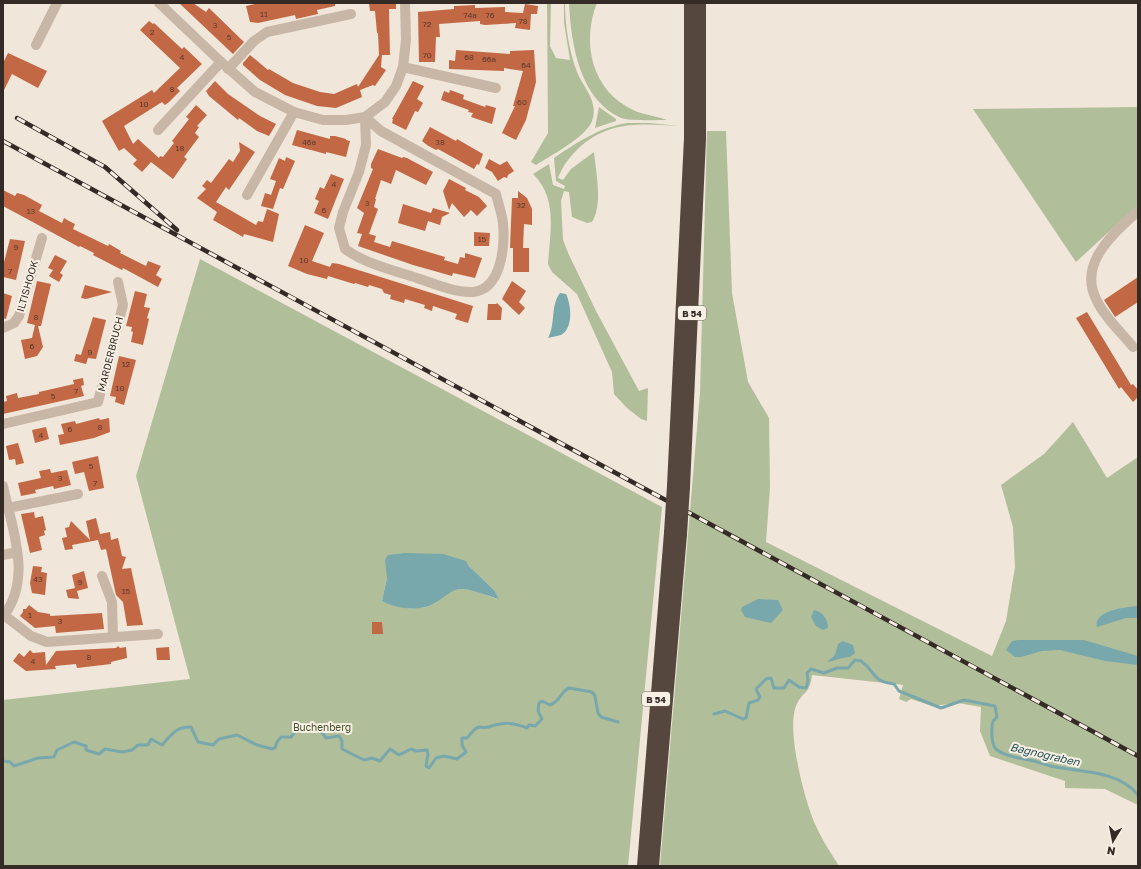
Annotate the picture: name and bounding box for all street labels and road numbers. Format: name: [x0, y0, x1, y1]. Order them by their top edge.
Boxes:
street label: ILTISHOOK: [14, 259, 40, 313]
road number: B 54: [678, 306, 706, 320]
street label: MARDERBRUCH: [95, 315, 125, 393]
road number: B 54: [642, 692, 670, 706]

